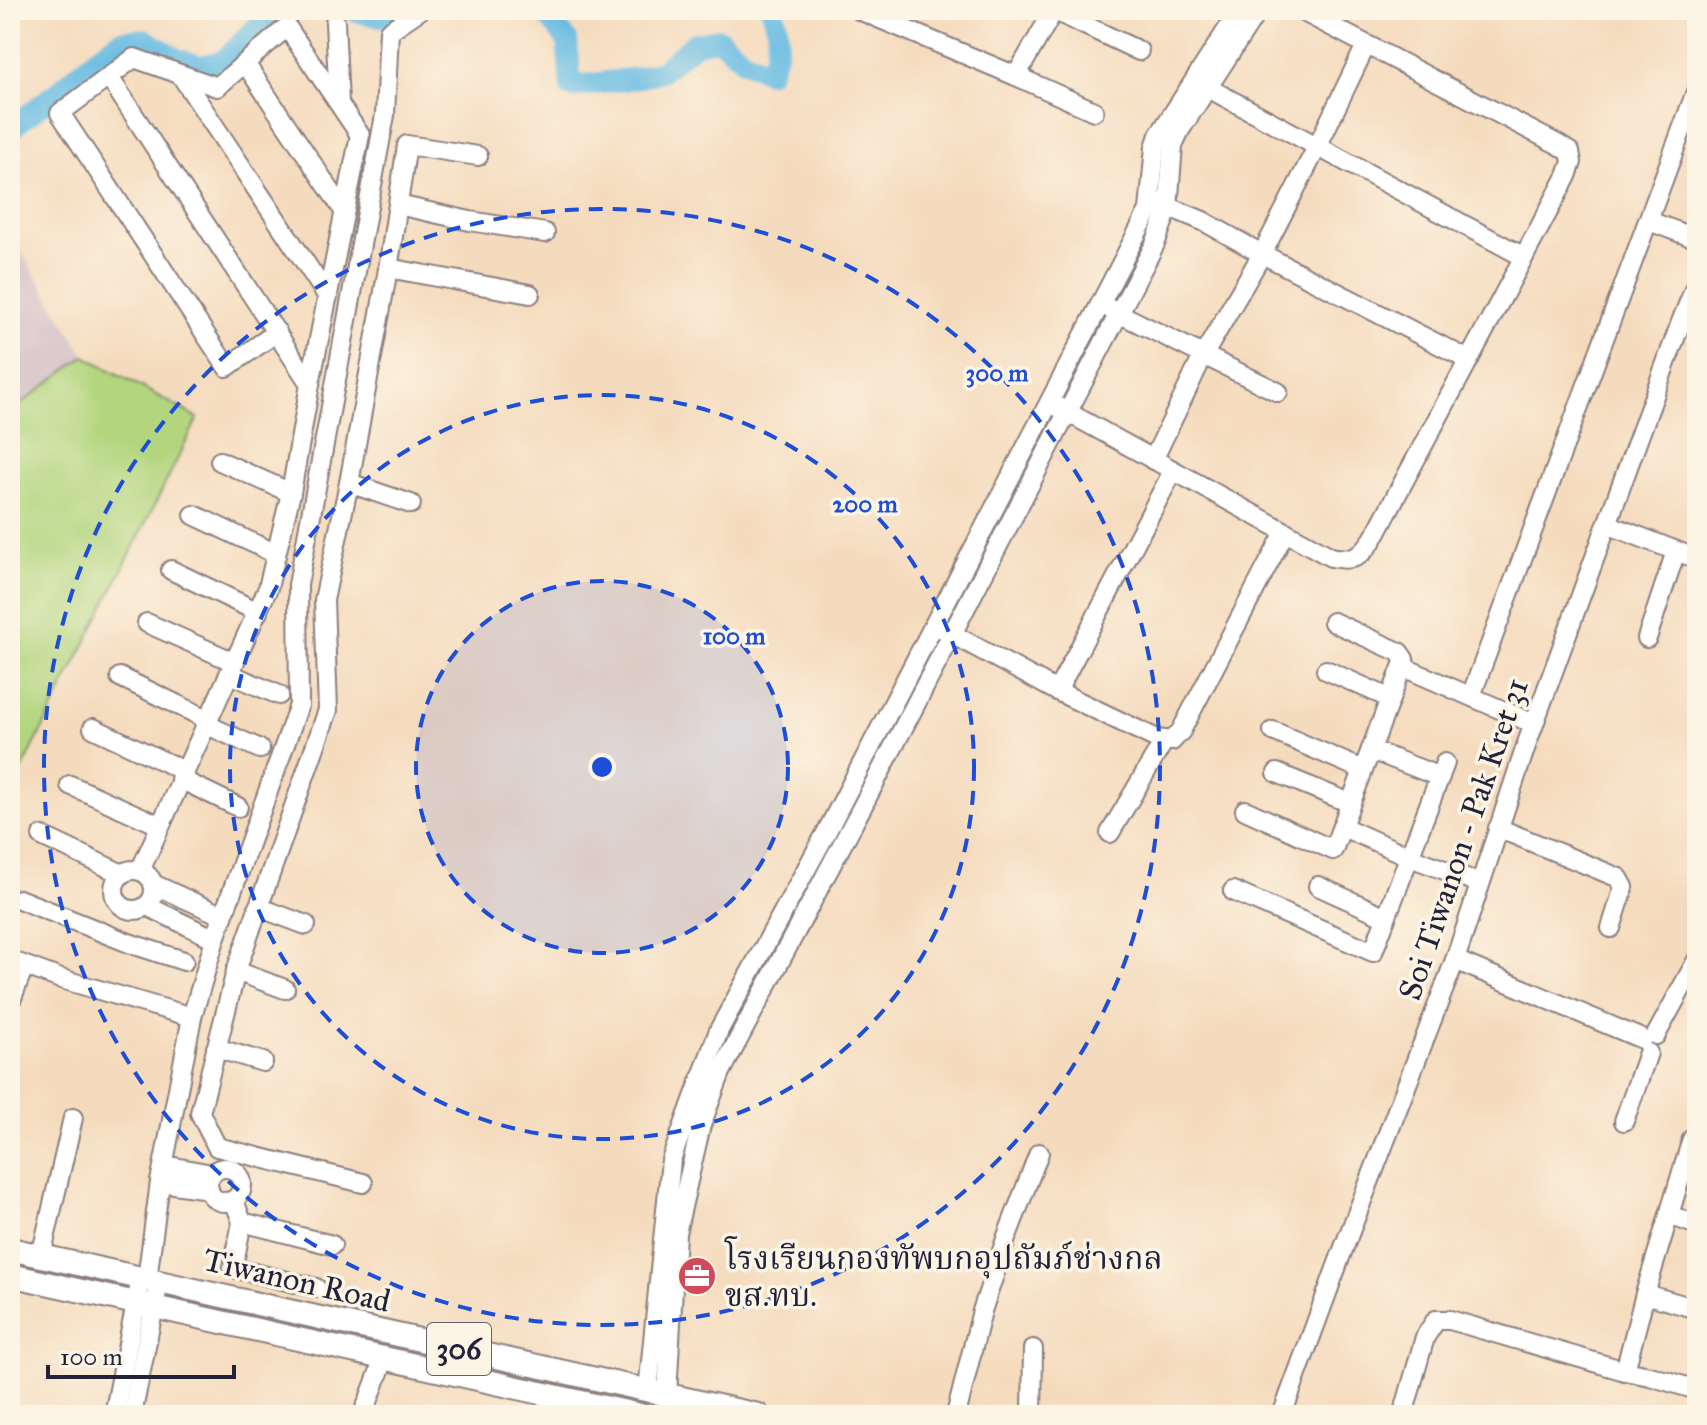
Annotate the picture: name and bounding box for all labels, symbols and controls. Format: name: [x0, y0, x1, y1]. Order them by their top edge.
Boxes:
text: 300 m: [966, 358, 1029, 388]
text: 200 m: [832, 489, 898, 519]
text: 100 m: [703, 621, 766, 651]
street label: Soi Tiwanon - Pak Kret 31: [1390, 673, 1537, 1005]
centre of rings: [588, 753, 616, 781]
place label: โรงเรียนกองทัพบกอุปถัมภ์ช่างกล ขส.ทบ.: [724, 1236, 1163, 1315]
street label: Tiwanon Road: [200, 1240, 394, 1321]
office icon: โรงเรียนกองทัพบกอุปถัมภ์ช่างกล ขส.ทบ.: [676, 1255, 718, 1297]
road number: 306: [427, 1323, 491, 1375]
scale bar: [48, 1329, 234, 1379]
text: 100 m: [60, 1342, 123, 1372]

